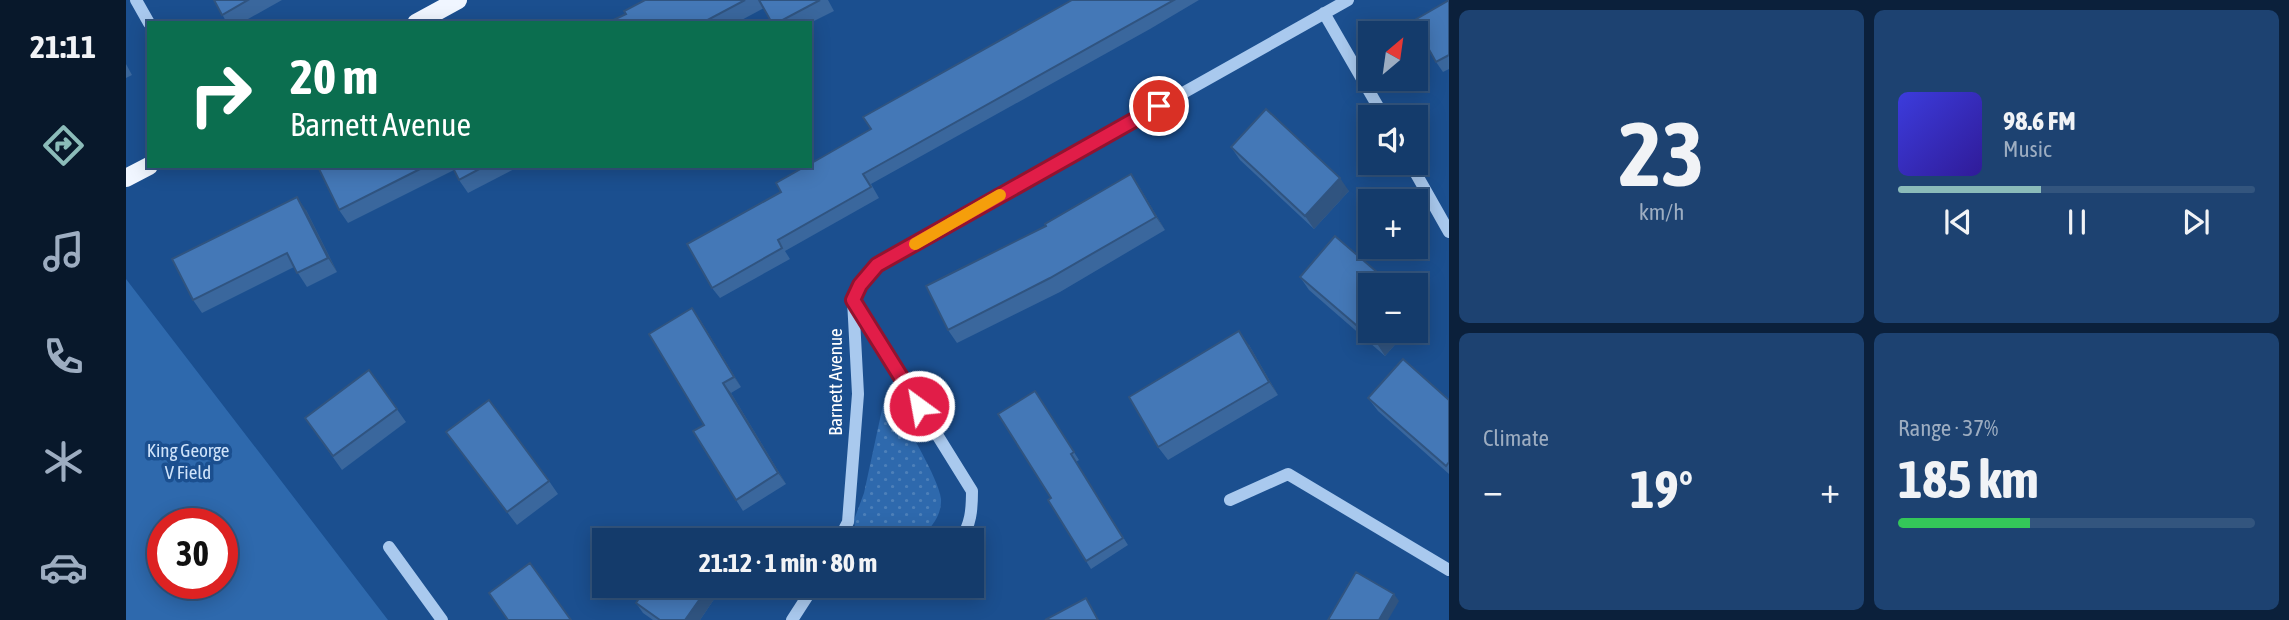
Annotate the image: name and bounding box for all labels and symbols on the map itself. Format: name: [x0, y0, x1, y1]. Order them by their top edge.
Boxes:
north arrow: [1358, 21, 1428, 91]
pin: [1129, 76, 1189, 136]
street label: Barnett Avenue: [824, 328, 846, 436]
position arrow: [882, 369, 956, 443]
park label: King George V Field: [147, 439, 229, 483]
speed limit sign: 30: [147, 508, 238, 599]

